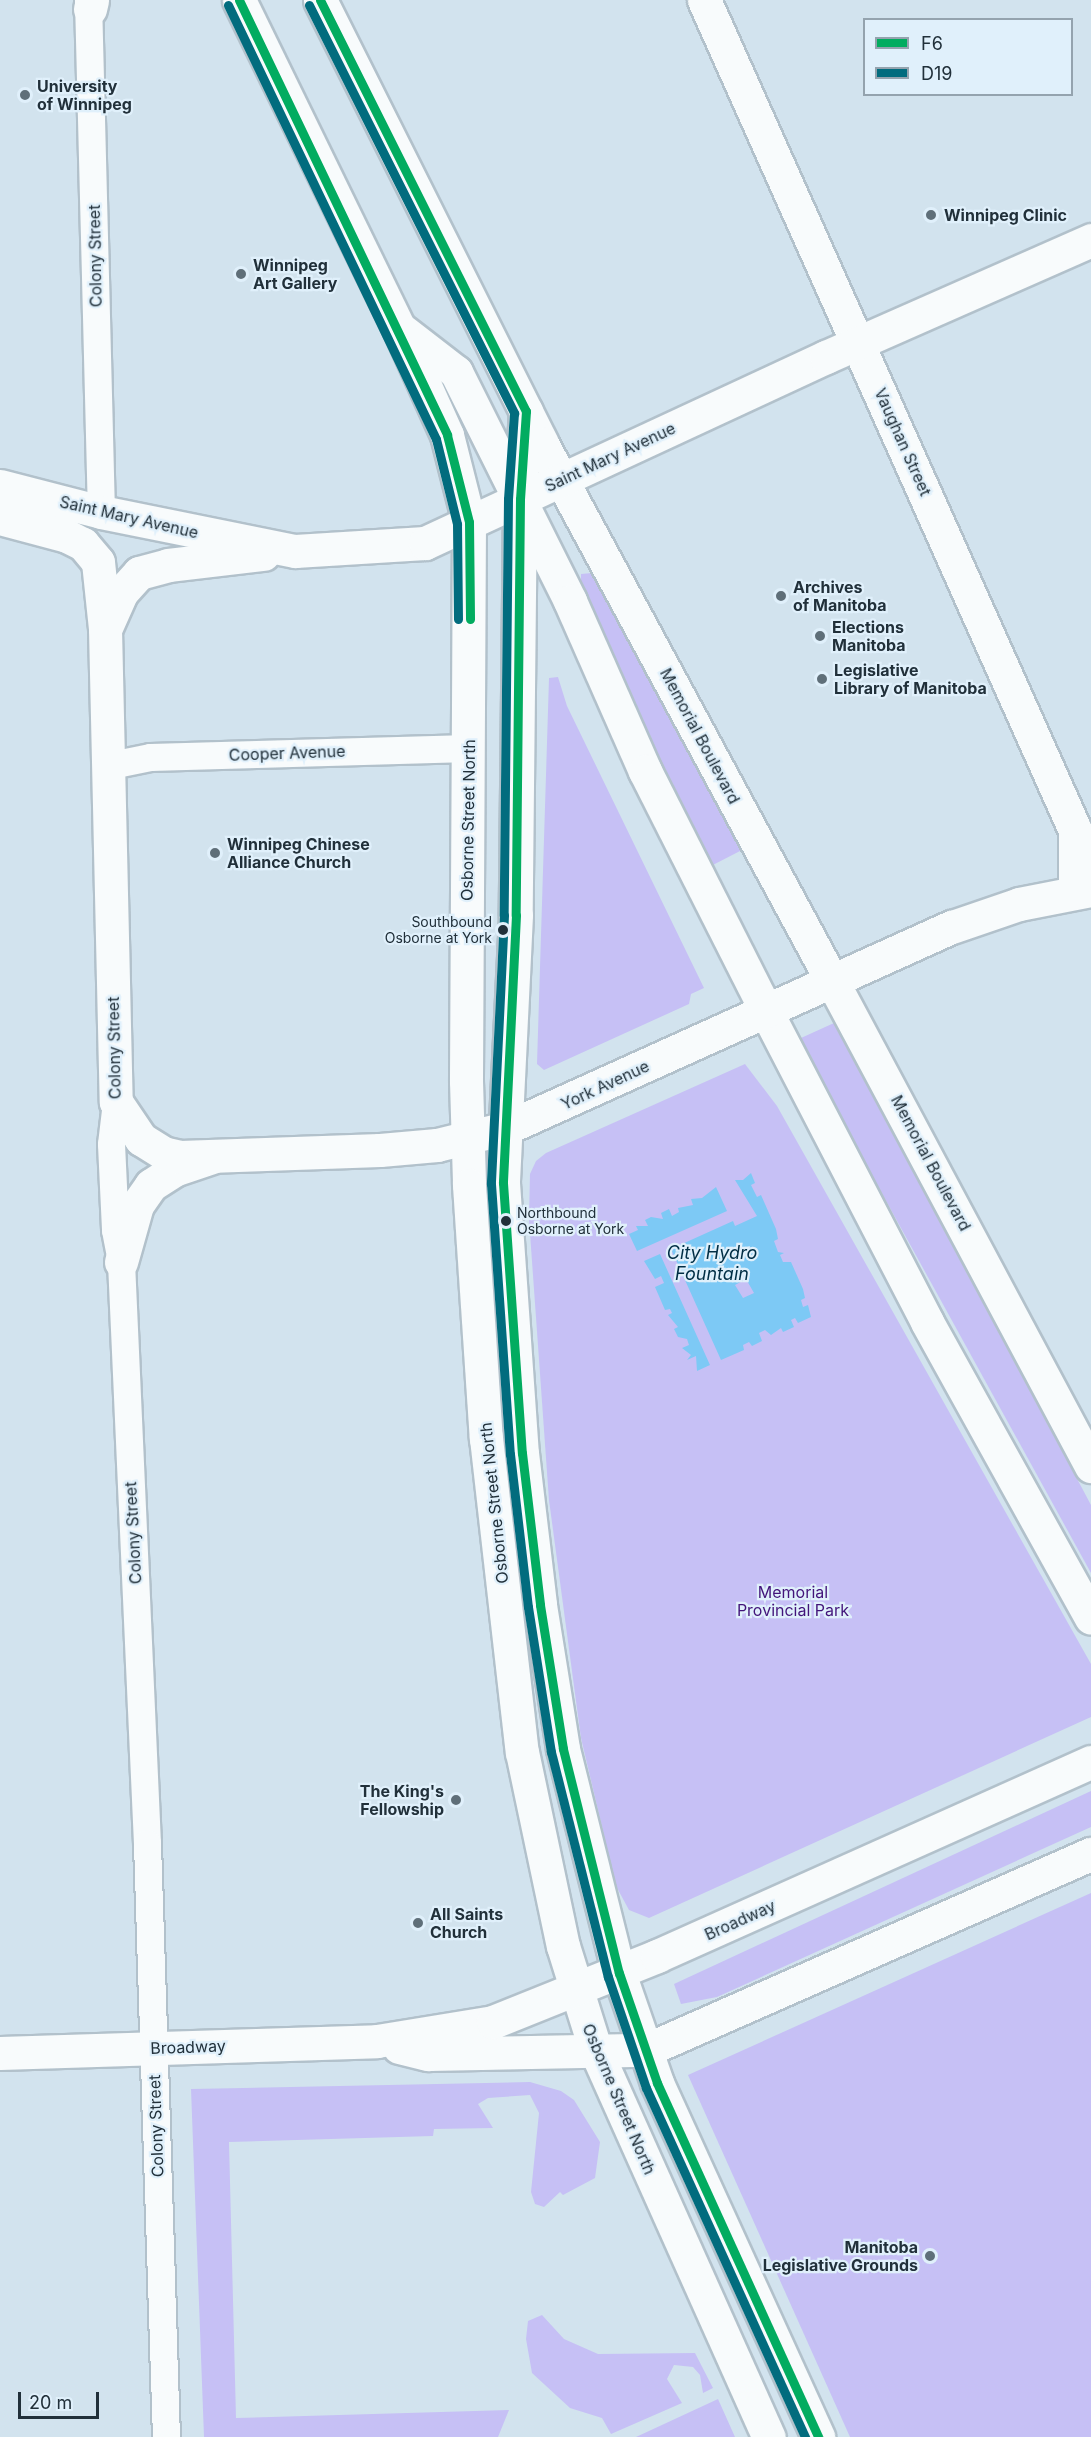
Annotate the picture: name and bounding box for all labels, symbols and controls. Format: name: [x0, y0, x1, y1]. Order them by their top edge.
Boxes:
legend: [863, 18, 1073, 96]
text: F6: [921, 33, 943, 54]
text: D19: [921, 63, 952, 84]
place label: University of Winnipeg: [37, 76, 132, 114]
marker: University of Winnipeg: [18, 88, 32, 102]
street label: Colony Street: [85, 205, 105, 307]
place label: Winnipeg Clinic: [944, 205, 1067, 225]
marker: Winnipeg Clinic: [922, 206, 940, 224]
place label: Winnipeg Art Gallery: [253, 255, 337, 293]
marker: Winnipeg Art Gallery: [234, 267, 248, 281]
street label: Vaughan Street: [871, 385, 935, 499]
street label: Saint Mary Avenue: [542, 418, 678, 496]
street label: Saint Mary Avenue: [58, 492, 200, 542]
place label: Archives of Manitoba: [793, 577, 887, 615]
marker: Archives of Manitoba: [774, 589, 788, 603]
place label: Elections Manitoba: [832, 617, 906, 655]
marker: Elections Manitoba: [813, 629, 827, 643]
place label: Legislative Library of Manitoba: [834, 660, 987, 698]
street label: Memorial Boulevard: [656, 665, 744, 807]
marker: Legislative Library of Manitoba: [815, 672, 829, 686]
street label: Osborne Street North: [457, 739, 479, 901]
street label: Cooper Avenue: [228, 741, 346, 765]
place label: Winnipeg Chinese Alliance Church: [227, 834, 370, 872]
marker: Winnipeg Chinese Alliance Church: [208, 846, 222, 860]
place label: Southbound Osborne at York: [385, 914, 492, 946]
marker: Southbound Osborne at York: [497, 924, 509, 936]
street label: Colony Street: [104, 997, 124, 1099]
street label: York Avenue: [558, 1056, 652, 1114]
street label: Memorial Boulevard: [887, 1092, 975, 1234]
place label: Northbound Osborne at York: [517, 1205, 624, 1238]
marker: Northbound Osborne at York: [500, 1215, 512, 1227]
water label: City Hydro Fountain: [667, 1243, 757, 1286]
street label: Osborne Street North: [476, 1421, 512, 1585]
street label: Colony Street: [121, 1481, 145, 1585]
park label: Memorial Provincial Park: [737, 1582, 849, 1620]
place label: The King's Fellowship: [360, 1781, 444, 1819]
marker: The King's Fellowship: [449, 1793, 463, 1807]
street label: Broadway: [702, 1896, 778, 1944]
place label: All Saints Church: [430, 1904, 503, 1942]
marker: All Saints Church: [411, 1916, 425, 1930]
street label: Osborne Street North: [579, 2021, 659, 2177]
street label: Broadway: [150, 2036, 226, 2058]
street label: Colony Street: [145, 2074, 167, 2178]
place label: Manitoba Legislative Grounds: [763, 2237, 918, 2275]
marker: Manitoba Legislative Grounds: [923, 2249, 937, 2263]
scale bar: [21, 2380, 102, 2418]
text: 20 m: [29, 2392, 72, 2413]

